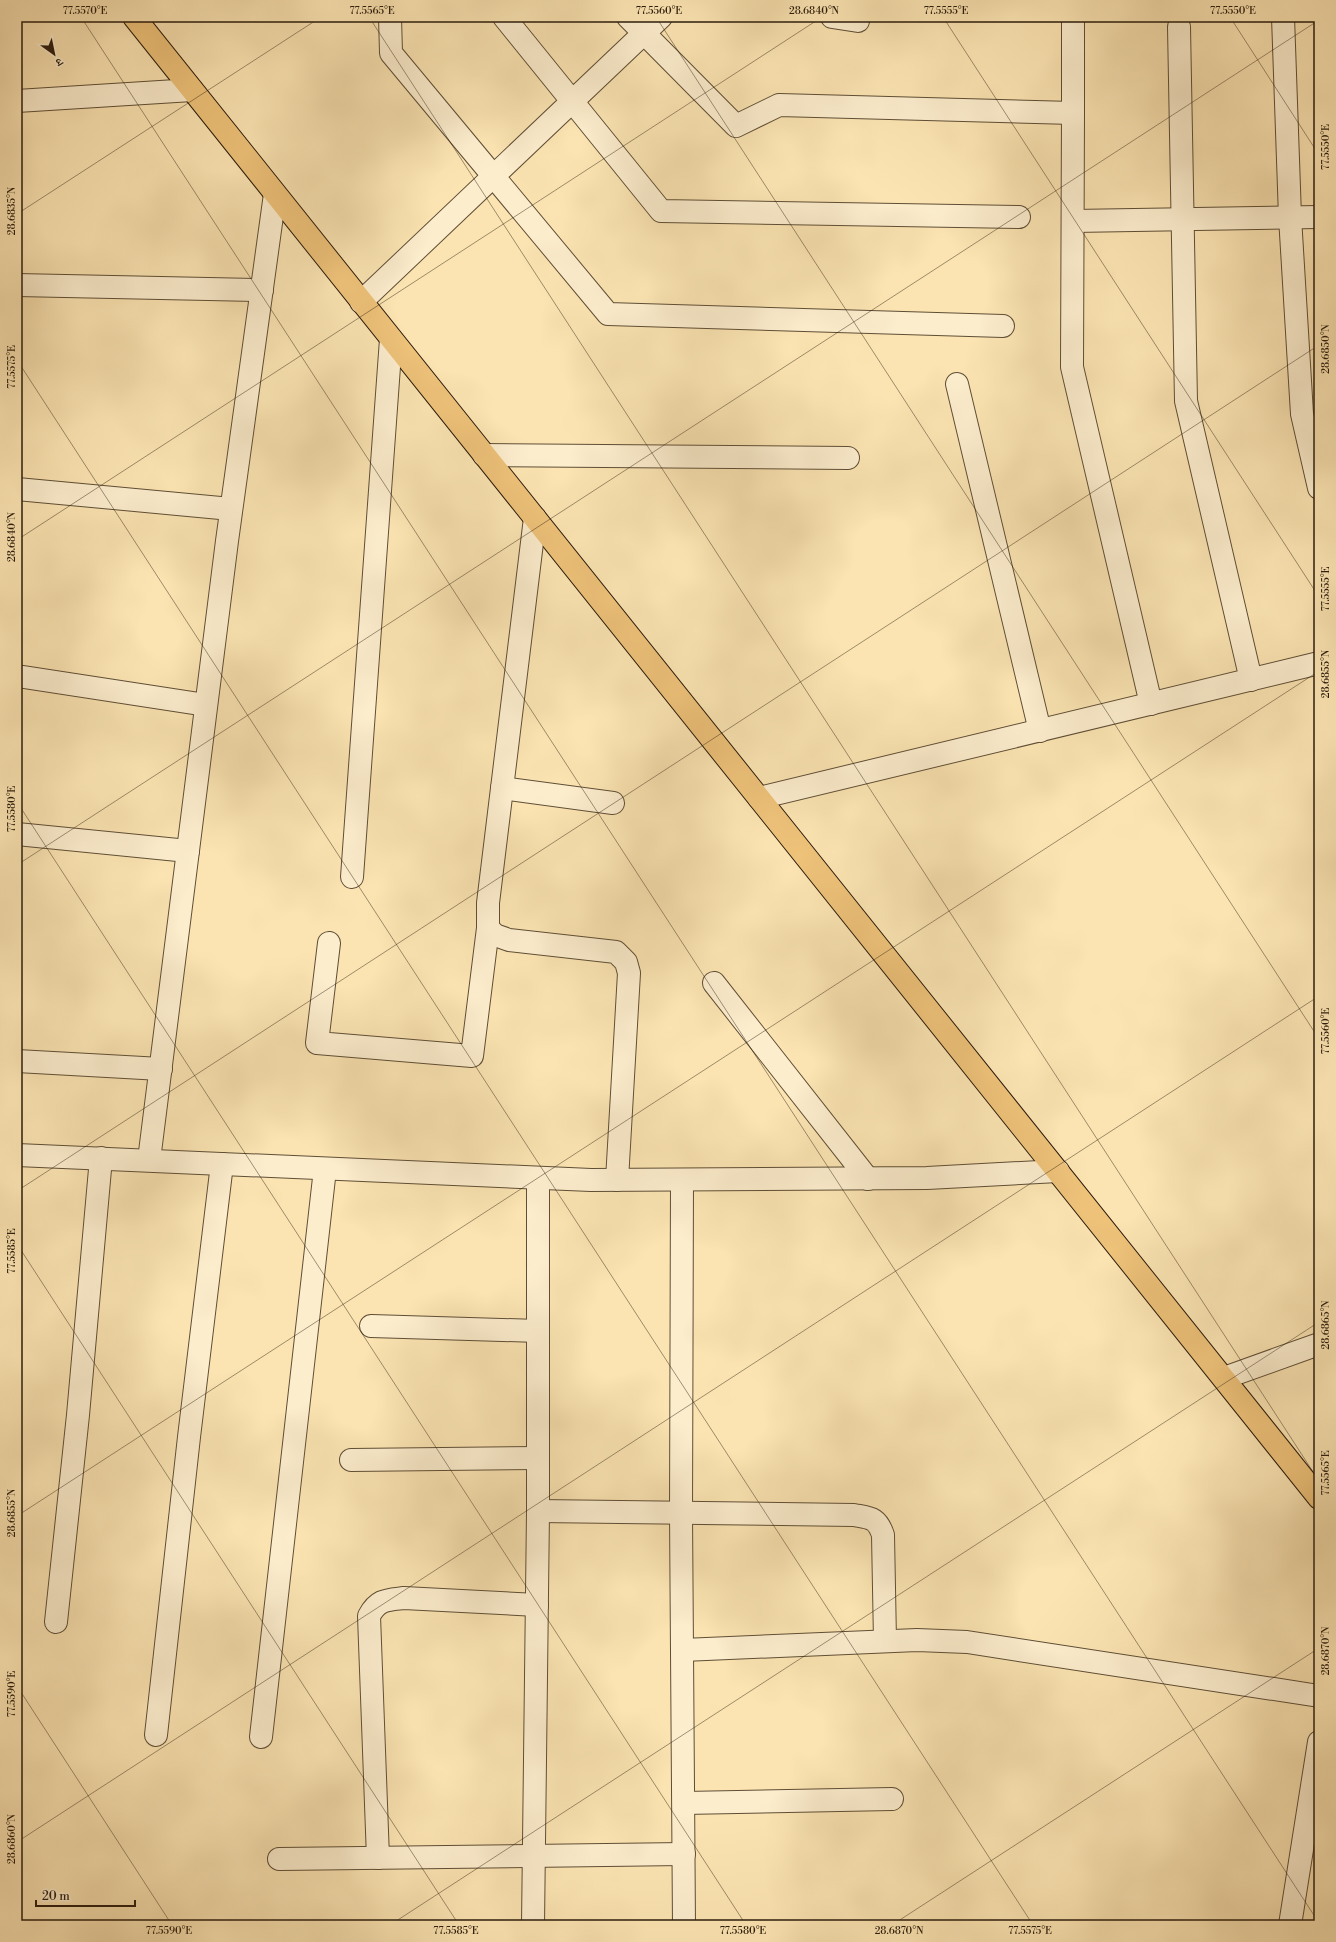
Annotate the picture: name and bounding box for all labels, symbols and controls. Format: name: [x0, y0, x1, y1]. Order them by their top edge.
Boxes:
text: 77.5570°E: [63, 5, 107, 17]
text: 77.5565°E: [349, 5, 395, 17]
text: 77.5560°E: [636, 5, 682, 17]
text: 28.6840°N: [789, 5, 840, 17]
text: 77.5555°E: [924, 5, 968, 17]
text: 77.5550°E: [1210, 5, 1256, 17]
north arrow: [34, 34, 74, 74]
text: उ: [52, 54, 66, 70]
text: 77.5550°E: [1320, 124, 1332, 170]
text: 28.6835°N: [6, 186, 18, 235]
text: 28.6850°N: [1320, 324, 1332, 374]
text: 77.5575°E: [6, 345, 18, 389]
text: 28.6840°N: [6, 511, 18, 562]
text: 77.5555°E: [1320, 567, 1332, 611]
text: 28.6855°N: [1320, 649, 1332, 698]
text: 77.5580°E: [6, 786, 18, 832]
text: 77.5560°E: [1320, 1008, 1332, 1054]
text: 77.5585°E: [6, 1228, 18, 1274]
text: 28.6865°N: [1320, 1300, 1332, 1349]
text: 77.5565°E: [1320, 1450, 1332, 1496]
text: 28.6855°N: [6, 1488, 18, 1537]
text: 28.6870°N: [1320, 1626, 1332, 1675]
text: 77.5590°E: [6, 1671, 18, 1717]
text: 28.6860°N: [6, 1813, 18, 1864]
scale bar: [36, 1882, 135, 1908]
text: 20 m: [42, 1889, 70, 1904]
text: 77.5590°E: [146, 1925, 192, 1937]
text: 77.5585°E: [433, 1925, 479, 1937]
text: 77.5580°E: [720, 1925, 766, 1937]
text: 28.6870°N: [875, 1925, 924, 1937]
text: 77.5575°E: [1008, 1925, 1052, 1937]

